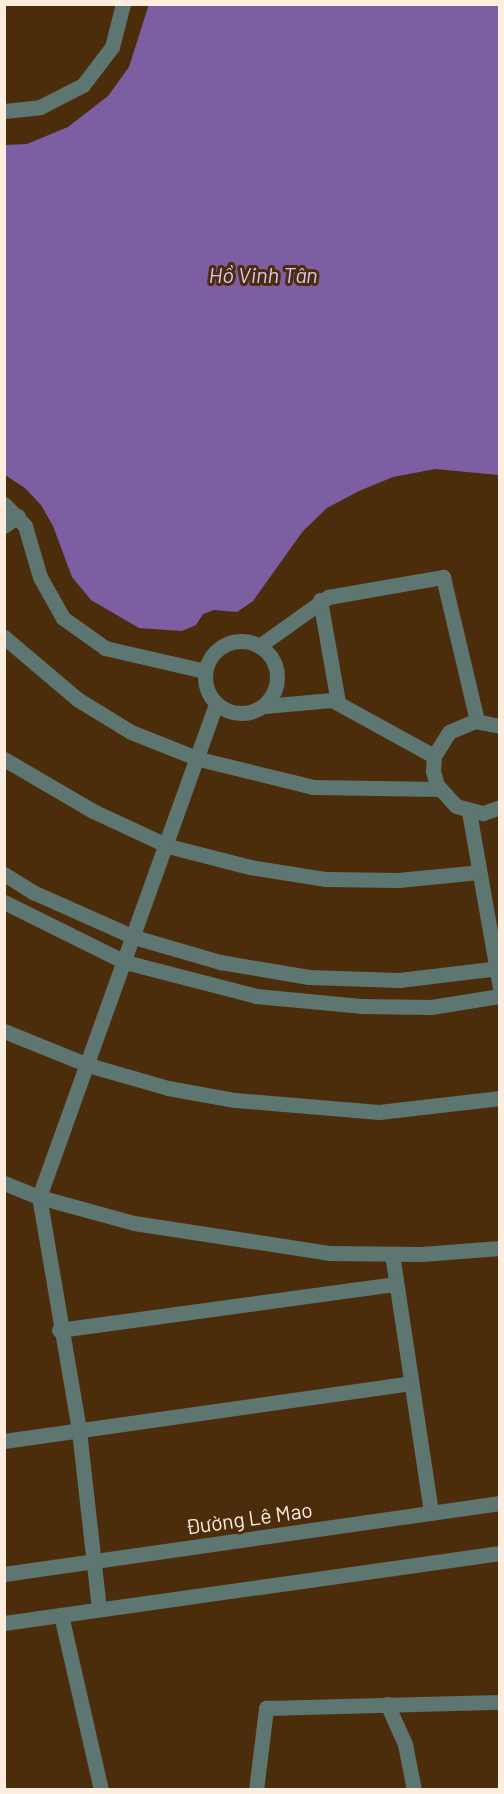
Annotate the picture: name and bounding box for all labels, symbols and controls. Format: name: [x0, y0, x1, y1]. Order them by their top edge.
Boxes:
water label: Hồ Vinh Tân: [208, 262, 318, 288]
street label: Đường Lê Mao: [184, 1497, 314, 1539]

